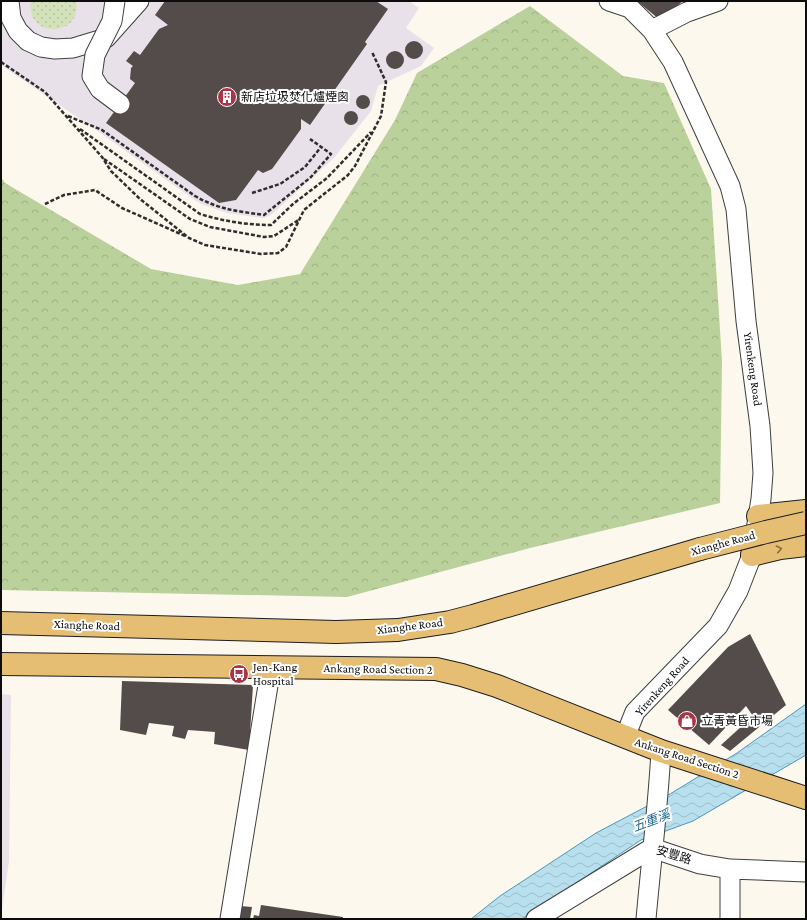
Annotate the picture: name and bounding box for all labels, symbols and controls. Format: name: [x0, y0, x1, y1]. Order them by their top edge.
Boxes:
building icon: 新店垃圾焚化爐煙囪: [216, 86, 238, 108]
place label: 新店垃圾焚化爐煙囪: [241, 90, 349, 104]
street label: Yirenkeng Road: [741, 331, 765, 408]
street label: Xianghe Road: [689, 528, 757, 558]
one-way arrow: [776, 545, 782, 553]
street label: Xianghe Road: [376, 615, 444, 637]
street label: Xianghe Road: [54, 617, 121, 633]
street label: Yirenkeng Road: [632, 653, 693, 718]
place label: Jen-Kang Hospital: [252, 660, 297, 688]
street label: Ankang Road Section 2: [323, 661, 433, 677]
bus stop icon: Jen-Kang Hospital: [228, 663, 250, 685]
shop icon: 立青黃昏市場: [676, 710, 698, 732]
place label: 立青黃昏市場: [701, 714, 773, 728]
street label: Ankang Road Section 2: [633, 735, 741, 782]
water label: 五重溪: [630, 806, 674, 834]
street label: 安豐路: [655, 843, 693, 867]

